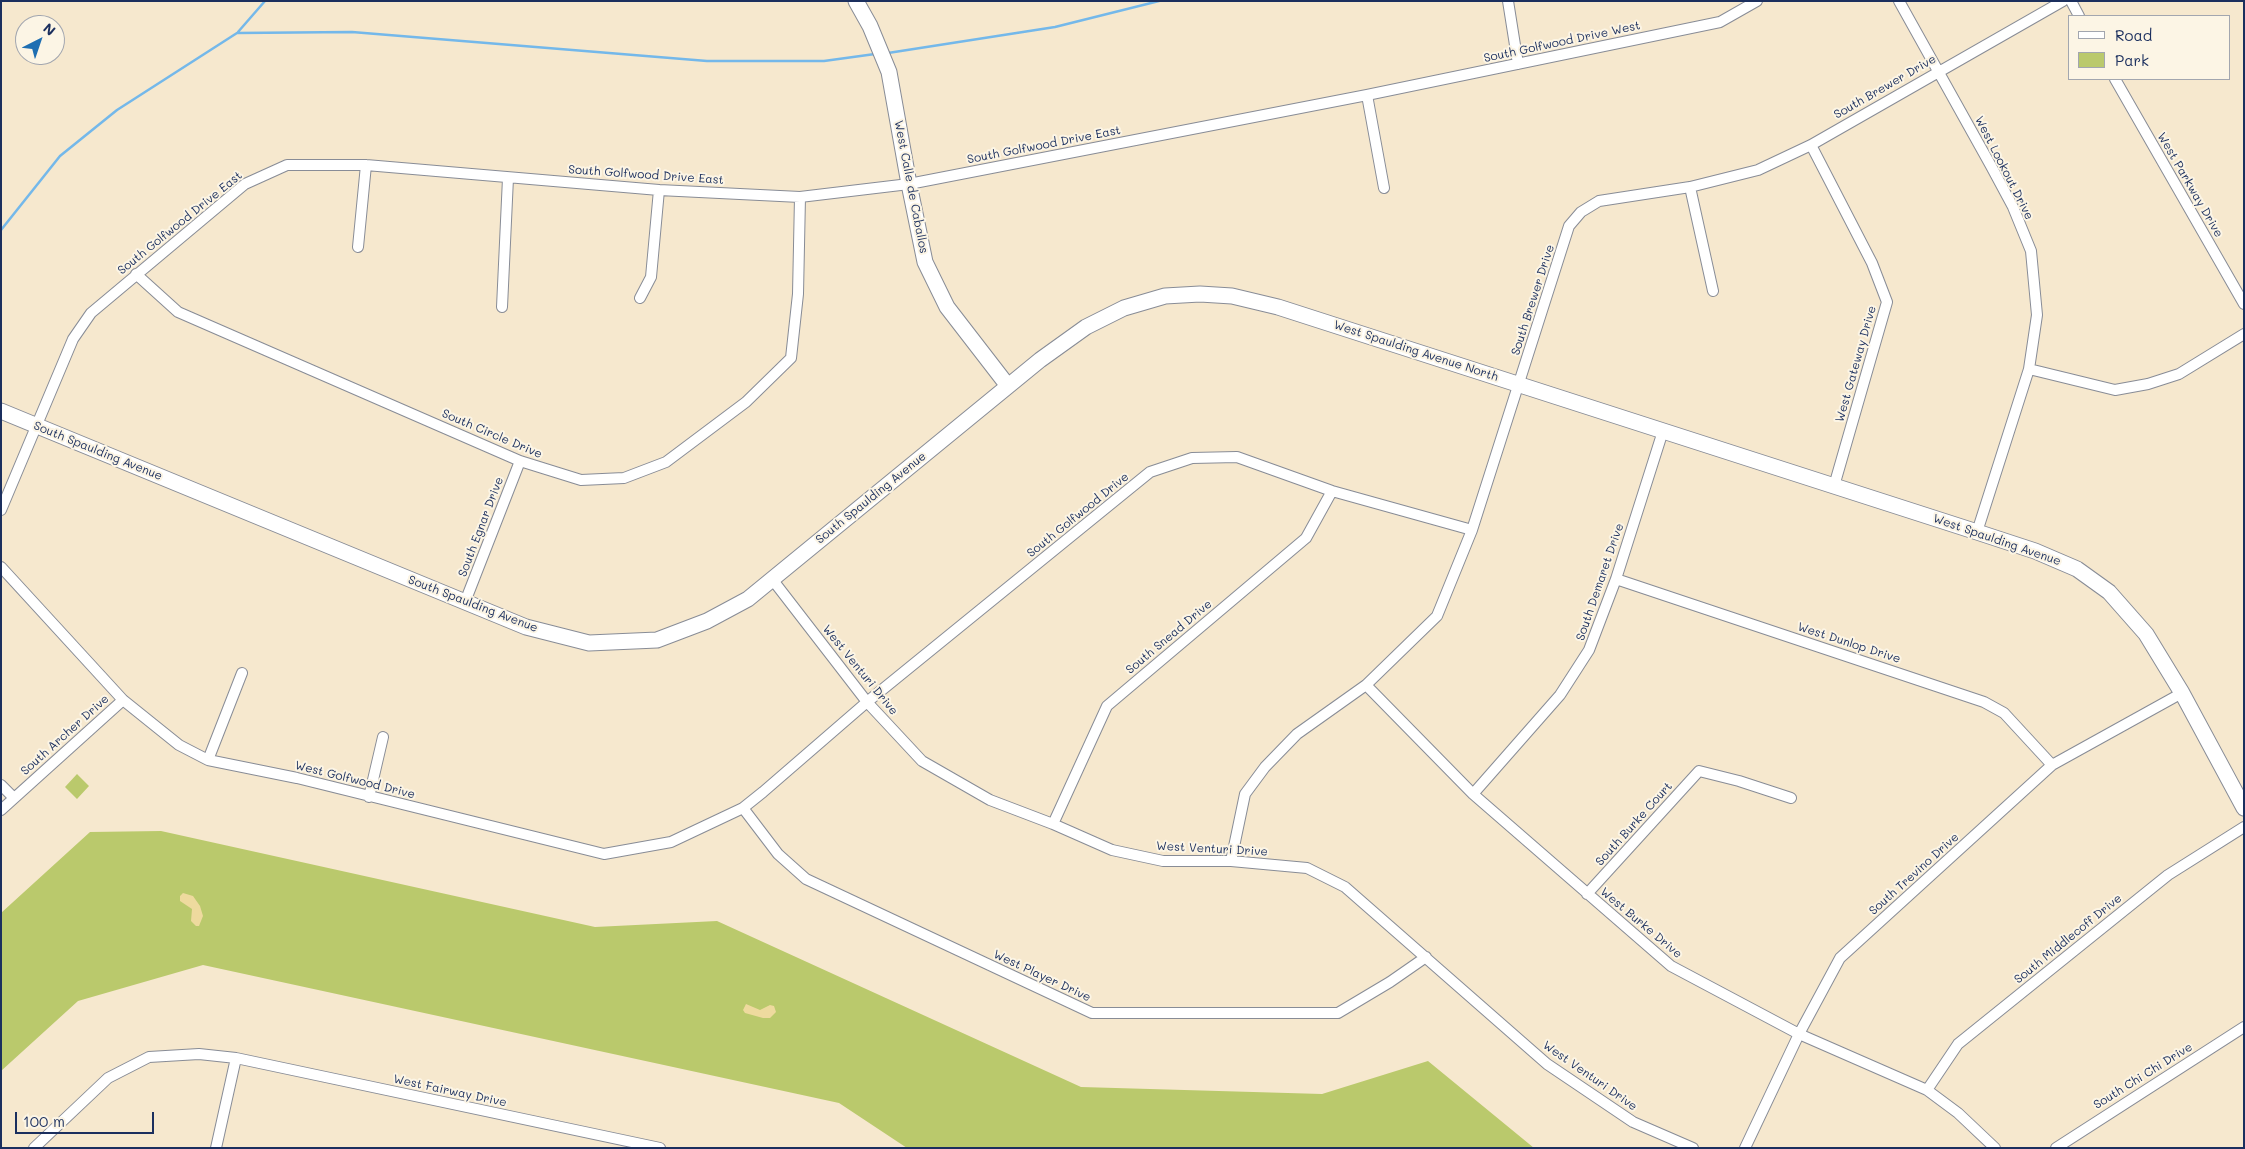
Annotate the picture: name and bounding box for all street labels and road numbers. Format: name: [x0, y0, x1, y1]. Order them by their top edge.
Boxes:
street label: South Golfwood Drive West: [1482, 18, 1642, 66]
street label: South Brewer Drive: [1831, 52, 1939, 122]
street label: West Lookout Drive: [1972, 114, 2036, 222]
street label: West Calle de Caballos: [891, 119, 931, 255]
street label: South Golfwood Drive East: [966, 123, 1122, 167]
street label: West Parkway Drive: [2154, 130, 2226, 240]
street label: South Golfwood Drive East: [568, 162, 724, 188]
street label: South Golfwood Drive East: [115, 168, 245, 278]
street label: South Brewer Drive: [1508, 243, 1558, 357]
street label: West Gateway Drive: [1832, 304, 1880, 424]
street label: West Spaulding Avenue North: [1332, 318, 1500, 384]
street label: South Circle Drive: [440, 406, 544, 462]
street label: South Spaulding Avenue: [31, 419, 165, 483]
street label: South Spaulding Avenue: [813, 449, 929, 547]
street label: South Golfwood Drive: [1024, 470, 1132, 560]
street label: South Egnar Drive: [455, 475, 507, 579]
street label: West Spaulding Avenue: [1931, 511, 2063, 569]
street label: South Demaret Drive: [1573, 521, 1627, 643]
street label: South Spaulding Avenue: [406, 573, 540, 635]
street label: South Snead Drive: [1123, 597, 1215, 677]
street label: West Dunlop Drive: [1796, 620, 1902, 666]
street label: West Venturi Drive: [819, 622, 901, 718]
street label: South Archer Drive: [18, 692, 112, 778]
street label: West Golfwood Drive: [293, 758, 417, 802]
street label: South Burke Court: [1593, 779, 1675, 869]
street label: South Trevino Drive: [1866, 830, 1962, 918]
street label: West Venturi Drive: [1156, 839, 1268, 859]
street label: West Burke Drive: [1597, 885, 1685, 961]
street label: South Middlecoff Drive: [2011, 891, 2125, 987]
street label: West Player Drive: [991, 947, 1093, 1005]
street label: West Venturi Drive: [1540, 1038, 1640, 1114]
street label: South Chi Chi Drive: [2091, 1040, 2195, 1112]
street label: West Fairway Drive: [392, 1072, 508, 1110]

